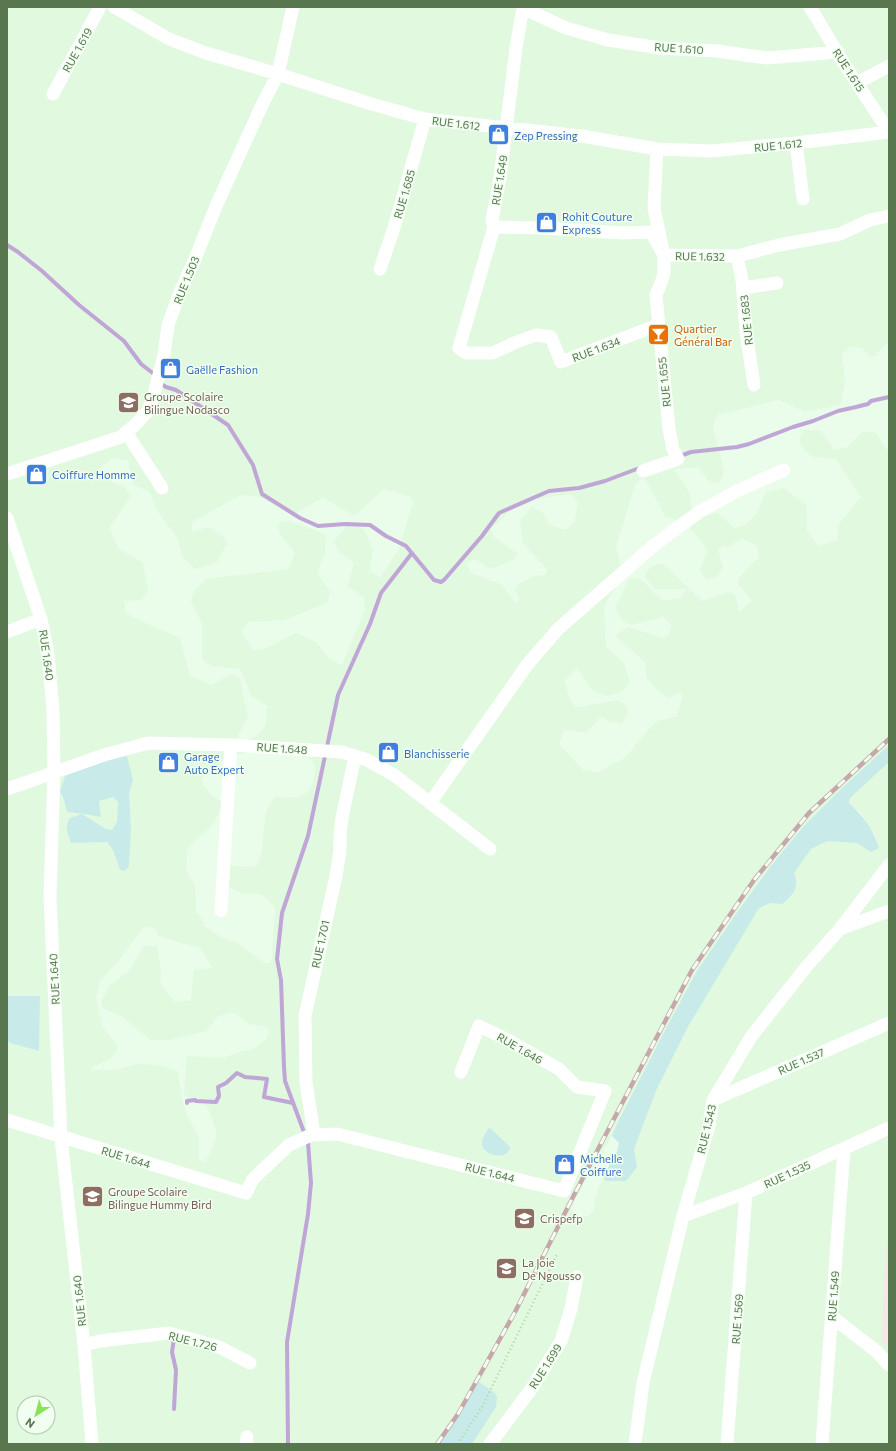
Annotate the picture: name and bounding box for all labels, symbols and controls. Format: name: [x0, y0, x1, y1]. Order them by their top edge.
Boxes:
street label: RUE 1.619: [59, 25, 95, 75]
street label: RUE 1.610: [654, 40, 704, 56]
street label: RUE 1.615: [830, 46, 868, 94]
street label: RUE 1.612: [431, 114, 481, 132]
shop icon: Zep Pressing: [486, 122, 512, 148]
place label: Zep Pressing: [514, 129, 578, 142]
street label: RUE 1.612: [753, 136, 803, 154]
street label: RUE 1.649: [489, 154, 509, 206]
street label: RUE 1.685: [391, 168, 417, 220]
shop icon: Rohit Couture Express: [534, 209, 560, 235]
place label: Rohit Couture Express: [562, 210, 632, 236]
street label: RUE 1.632: [675, 249, 725, 263]
street label: RUE 1.503: [170, 254, 202, 306]
street label: RUE 1.683: [737, 294, 755, 346]
bar icon: Quartier Général Bar: [645, 321, 671, 347]
place label: Quartier Général Bar: [674, 322, 733, 348]
street label: RUE 1.634: [570, 334, 622, 364]
shop icon: Gaëlle Fashion: [158, 356, 184, 382]
street label: RUE 1.655: [655, 356, 673, 408]
place label: Gaëlle Fashion: [186, 363, 258, 376]
school or university icon: Groupe Scolaire Bilingue Nodasco: [116, 389, 142, 415]
place label: Groupe Scolaire Bilingue Nodasco: [144, 390, 230, 416]
shop icon: Coiffure Homme: [24, 461, 50, 487]
place label: Coiffure Homme: [52, 468, 136, 481]
street label: RUE 1.640: [37, 629, 57, 681]
street label: RUE 1.648: [256, 740, 308, 756]
shop icon: Blanchisserie: [376, 740, 402, 766]
place label: Blanchisserie: [404, 747, 470, 760]
shop icon: Garage Auto Expert: [156, 749, 182, 775]
place label: Garage Auto Expert: [184, 750, 245, 776]
street label: RUE 1.701: [309, 919, 331, 969]
street label: RUE 1.640: [46, 953, 62, 1005]
street label: RUE 1.646: [495, 1030, 546, 1067]
street label: RUE 1.537: [776, 1045, 826, 1077]
street label: RUE 1.543: [694, 1103, 718, 1155]
street label: RUE 1.644: [100, 1143, 153, 1171]
shop icon: Michelle Coiffure: [552, 1151, 578, 1177]
place label: Michelle Coiffure: [580, 1152, 622, 1178]
street label: RUE 1.535: [762, 1158, 812, 1190]
street label: RUE 1.644: [464, 1160, 517, 1185]
school or university icon: Groupe Scolaire Bilingue Hummy Bird: [79, 1184, 105, 1210]
place label: Groupe Scolaire Bilingue Hummy Bird: [108, 1185, 212, 1211]
school or university icon: Crispefp: [512, 1205, 538, 1231]
place label: Crispefp: [540, 1212, 583, 1225]
school or university icon: La Joie De Ngousso: [494, 1255, 520, 1281]
place label: La Joie De Ngousso: [522, 1256, 582, 1282]
street label: RUE 1.549: [825, 1270, 841, 1322]
street label: RUE 1.640: [70, 1275, 88, 1327]
street label: RUE 1.569: [729, 1293, 745, 1345]
street label: RUE 1.726: [167, 1329, 219, 1353]
street label: RUE 1.699: [526, 1341, 564, 1391]
north arrow: [16, 1395, 56, 1435]
text: N: [23, 1416, 37, 1431]

